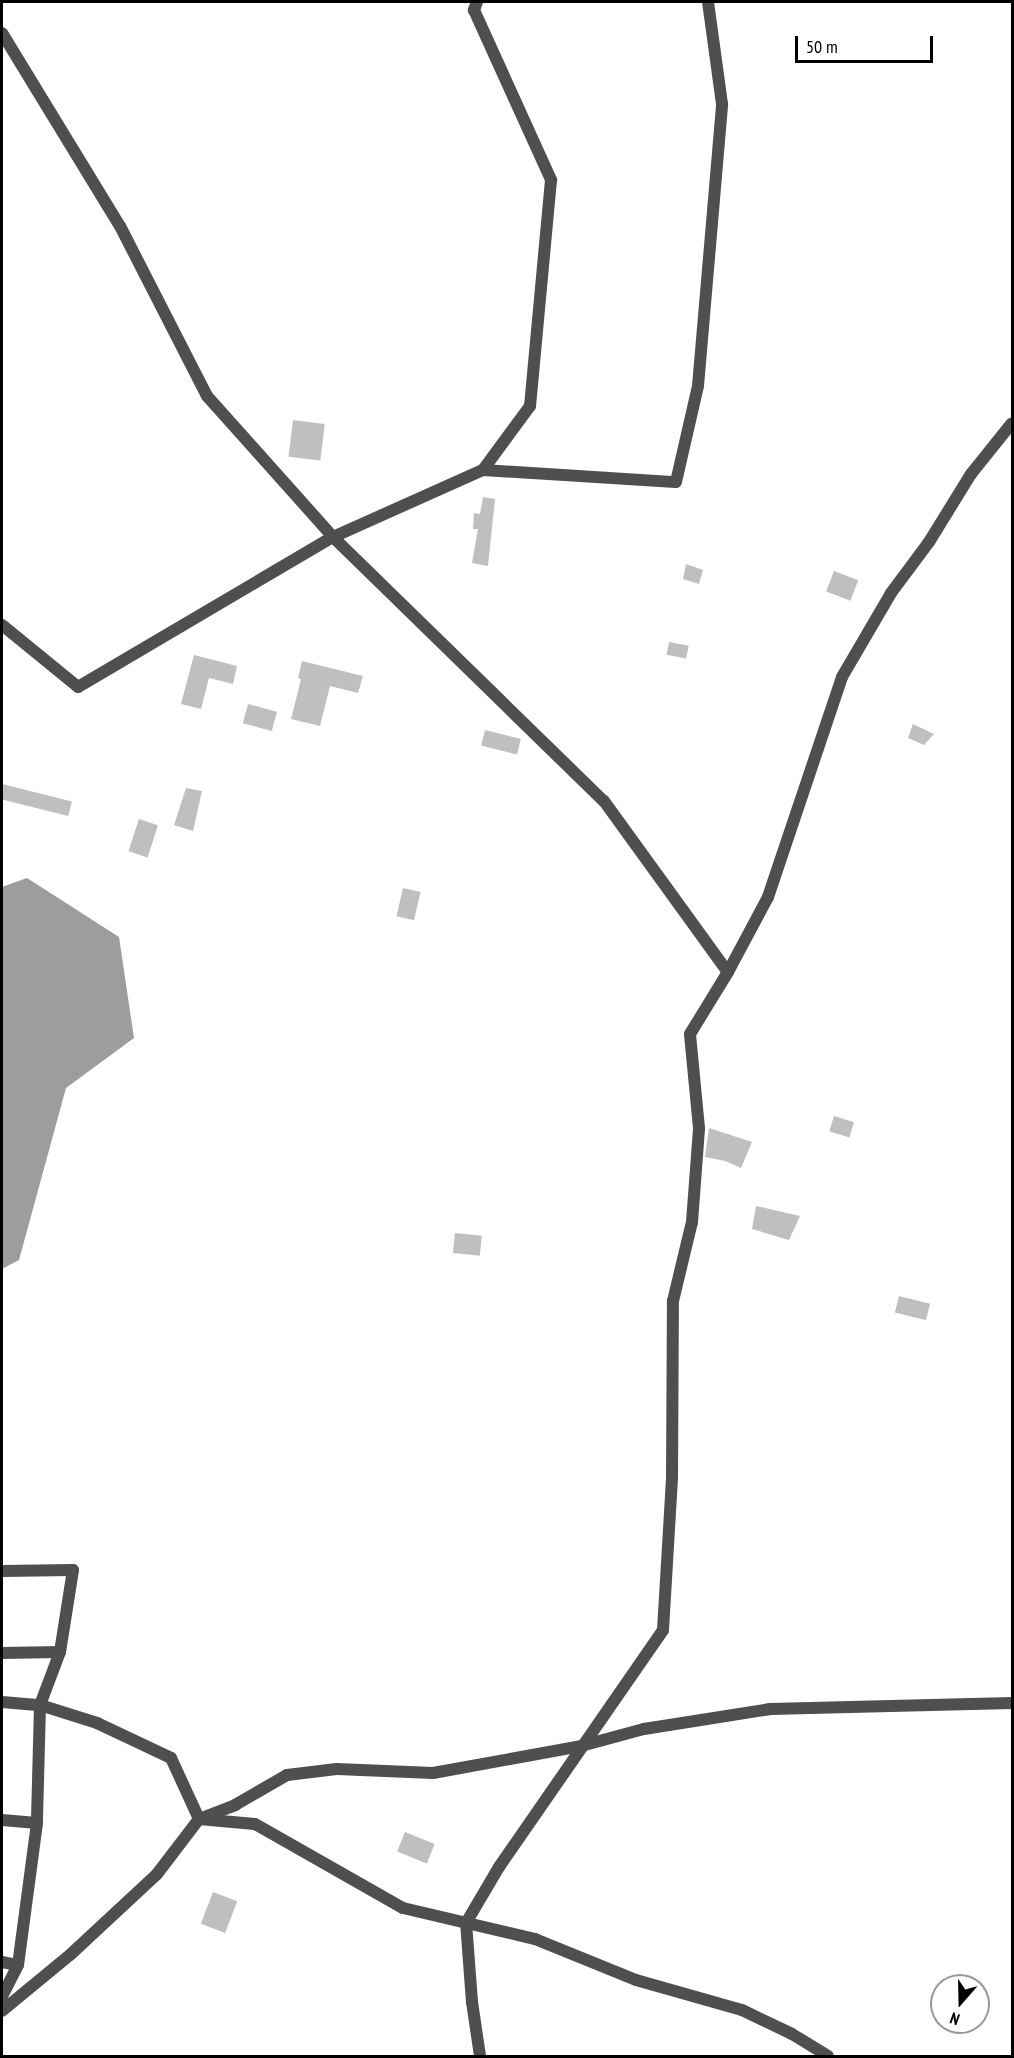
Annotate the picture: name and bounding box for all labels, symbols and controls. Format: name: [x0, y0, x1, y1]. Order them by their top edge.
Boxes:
scale bar: [798, 24, 936, 62]
text: 50 m: [806, 35, 838, 58]
north arrow: [930, 1974, 990, 2034]
text: N: [947, 2008, 962, 2030]

